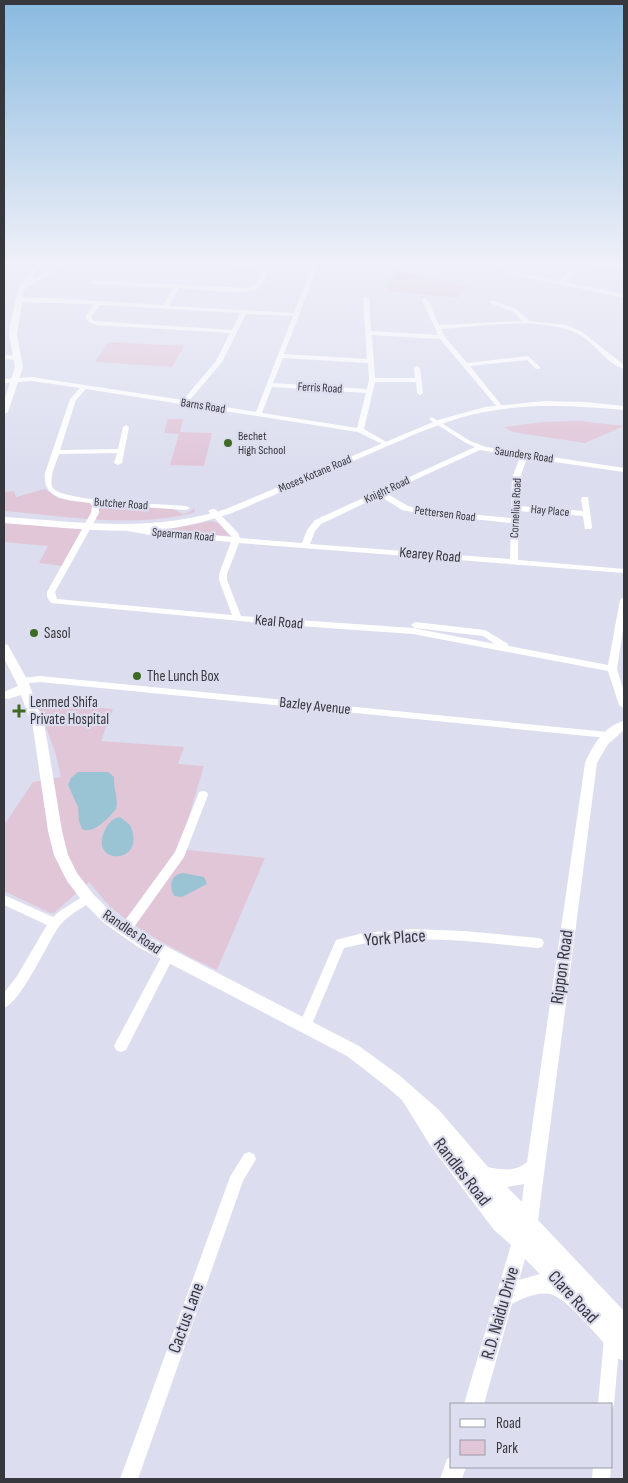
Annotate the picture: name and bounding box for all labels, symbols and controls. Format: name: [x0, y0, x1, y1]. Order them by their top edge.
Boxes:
street label: Ferris Road: [297, 379, 343, 397]
street label: Barns Road: [180, 395, 226, 417]
place label: Bechet High School: [238, 429, 285, 458]
marker: Bechet High School: [222, 437, 234, 449]
street label: Saunders Road: [494, 443, 554, 467]
street label: Moses Kotane Road: [276, 452, 354, 496]
street label: Knight Road: [362, 473, 412, 507]
street label: Cornelius Road: [507, 478, 525, 538]
street label: Butcher Road: [94, 495, 148, 513]
street label: Hay Place: [530, 502, 570, 520]
street label: Pettersen Road: [414, 503, 476, 525]
street label: Spearman Road: [151, 525, 215, 545]
street label: Kearey Road: [399, 543, 461, 567]
street label: Keal Road: [254, 610, 304, 634]
place label: Sasol: [44, 624, 71, 643]
marker: Sasol: [28, 627, 40, 639]
place label: The Lunch Box: [147, 667, 220, 686]
marker: The Lunch Box: [131, 670, 143, 682]
place label: Lenmed Shifa Private Hospital: [30, 693, 109, 729]
street label: Bazley Avenue: [278, 693, 352, 719]
marker: Lenmed Shifa Private Hospital: [12, 704, 26, 718]
street label: Randles Road: [99, 905, 165, 959]
street label: York Place: [364, 925, 426, 951]
street label: Rippon Road: [546, 929, 578, 1005]
street label: Randles Road: [429, 1134, 495, 1210]
street label: R.D. Naidu Drive: [477, 1264, 523, 1362]
street label: Clare Road: [544, 1266, 602, 1328]
street label: Cactus Lane: [164, 1280, 208, 1356]
legend: [450, 1403, 613, 1468]
text: Road: [496, 1414, 521, 1433]
text: Park: [496, 1439, 518, 1458]

